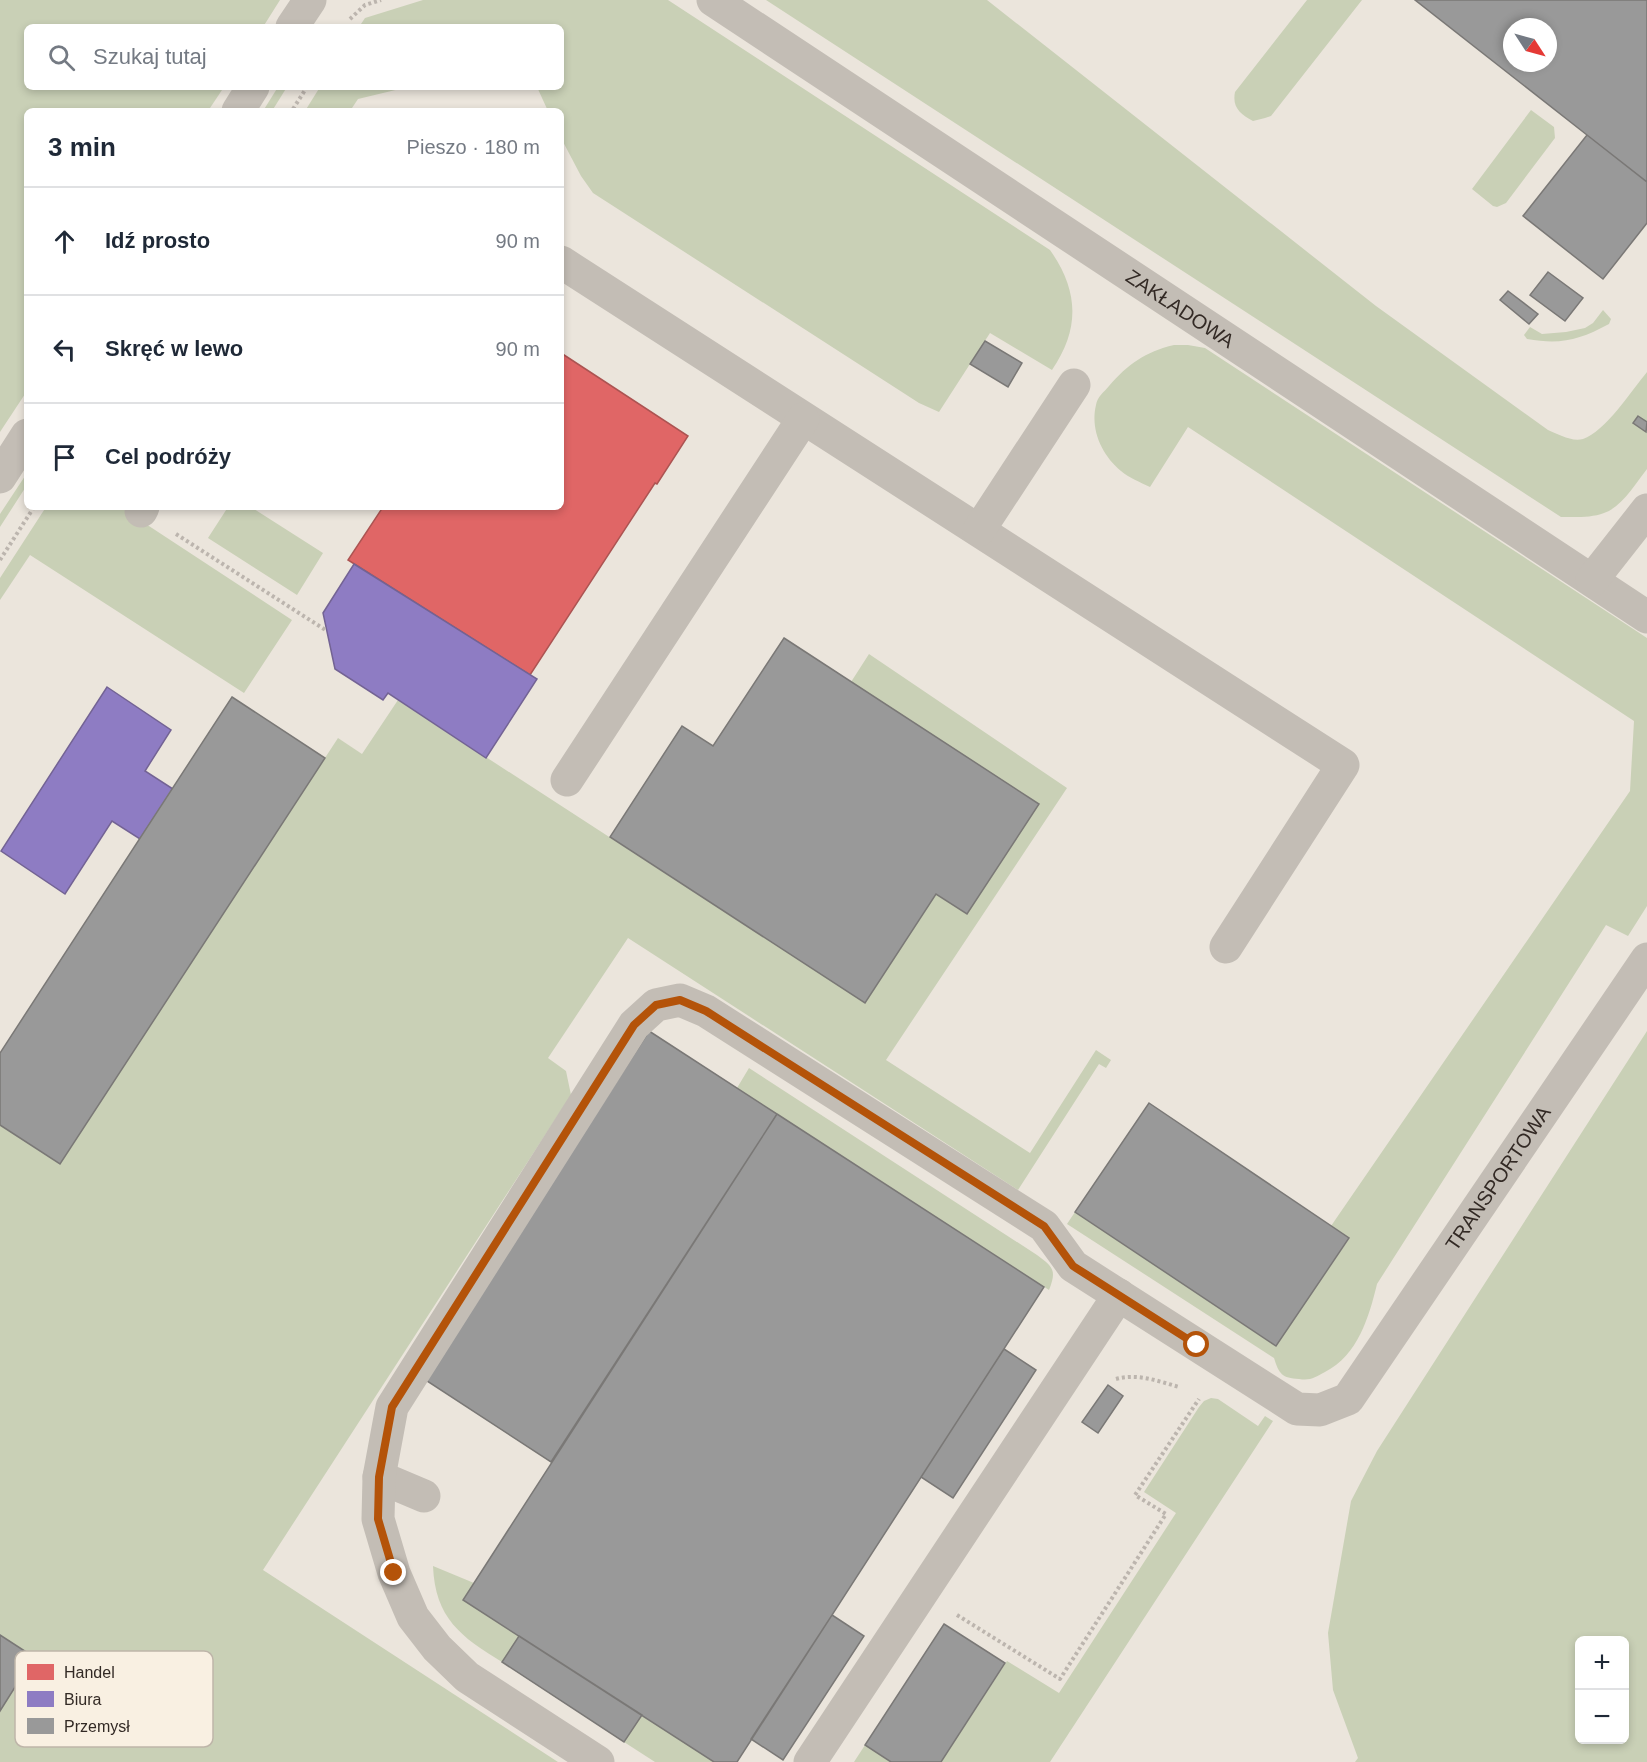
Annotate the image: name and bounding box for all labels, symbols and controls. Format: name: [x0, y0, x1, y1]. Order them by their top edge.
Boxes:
north arrow: [1503, 18, 1557, 72]
search box: [24, 24, 564, 90]
icon: search: [45, 41, 78, 74]
text: Szukaj tutaj: [93, 44, 207, 69]
text: 3 min: [48, 132, 116, 162]
text: Pieszo · 180 m: [407, 136, 540, 158]
icon: ahead: [48, 225, 81, 258]
text: Idź prosto: [105, 228, 210, 253]
text: 90 m: [496, 230, 540, 252]
street label: ZAKŁADOWA: [1122, 265, 1239, 353]
icon: left: [48, 333, 81, 366]
text: Skręć w lewo: [105, 336, 243, 361]
text: 90 m: [496, 338, 540, 360]
icon: arrive: [48, 441, 81, 474]
text: Cel podróży: [105, 444, 231, 469]
street label: TRANSPORTOWA: [1441, 1101, 1555, 1255]
route start: [1183, 1331, 1209, 1357]
route end: [380, 1559, 406, 1585]
map controls: [1575, 1636, 1629, 1744]
button: +: [1575, 1636, 1629, 1690]
legend: [15, 1651, 213, 1747]
text: Handel: [64, 1664, 115, 1681]
button: −: [1575, 1690, 1629, 1744]
text: Biura: [64, 1691, 101, 1708]
text: Przemysł: [64, 1718, 130, 1735]

